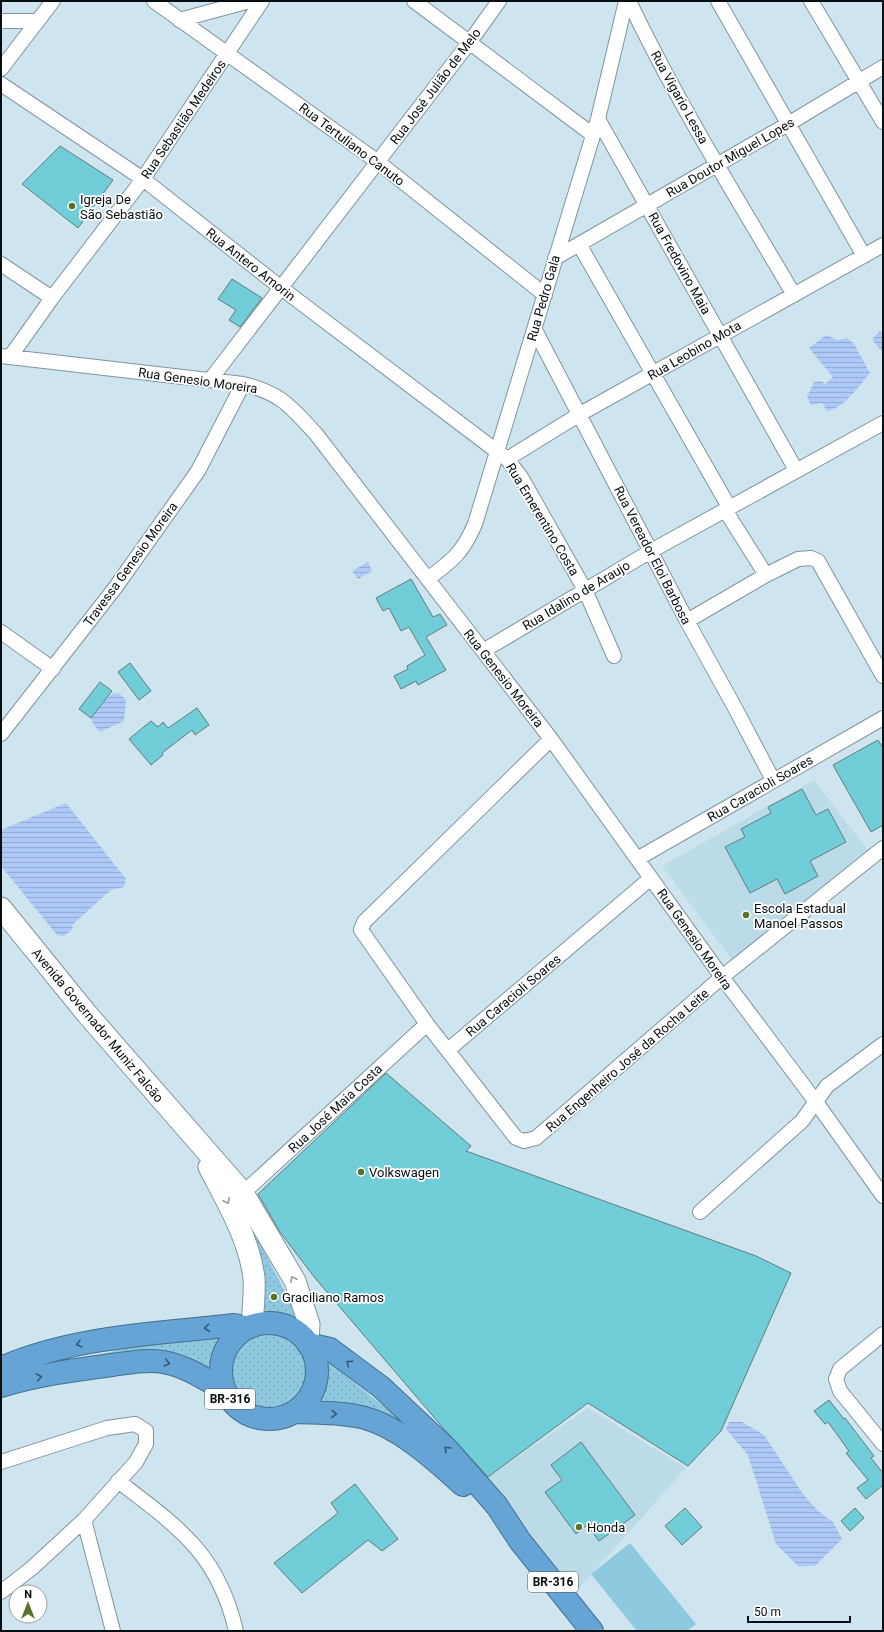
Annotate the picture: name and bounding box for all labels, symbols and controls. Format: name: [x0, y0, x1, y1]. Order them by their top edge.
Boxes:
street label: Rua José Julião de Melo: [387, 25, 484, 147]
street label: Rua Vigario Lessa: [648, 48, 711, 146]
street label: Rua Sebastião Medeiros: [138, 57, 229, 182]
street label: Rua Tertuliano Canuto: [296, 100, 407, 189]
street label: Rua Doutor Miguel Lopes: [664, 114, 797, 200]
place label: Igreja De São Sebastião: [80, 192, 163, 222]
marker: Igreja De São Sebastião: [67, 201, 77, 211]
street label: Rua Fredovino Maia: [645, 210, 714, 317]
street label: Rua Antero Amorin: [203, 225, 298, 304]
street label: Rua Pedro Gala: [524, 253, 563, 343]
street label: Rua Leobino Mota: [645, 318, 744, 383]
street label: Rua Genesio Moreira: [137, 365, 258, 396]
street label: Rua Emerentino Costa: [503, 460, 582, 578]
street label: Rua Vereador Eloi Barbosa: [611, 483, 694, 627]
street label: Travessa Genesio Moreira: [80, 499, 181, 629]
street label: Rua Idalino de Araujo: [520, 557, 633, 633]
street label: Rua Genesio Moreira: [461, 626, 546, 730]
street label: Rua Caracioli Soares: [705, 752, 816, 825]
street label: Rua Genesio Moreira: [654, 886, 735, 993]
place label: Escola Estadual Manoel Passos: [754, 901, 846, 931]
marker: Escola Estadual Manoel Passos: [741, 910, 751, 920]
street label: Avenida Governador Muniz Falcão: [29, 945, 167, 1105]
street label: Rua Caracioli Soares: [463, 951, 564, 1039]
street label: Rua Engenheiro José da Rocha Leite: [543, 986, 712, 1135]
street label: Rua José Maia Costa: [285, 1061, 385, 1156]
place label: Volkswagen: [369, 1165, 439, 1180]
marker: Volkswagen: [356, 1167, 366, 1177]
one-way arrow: [222, 1197, 230, 1205]
one-way arrow: [290, 1276, 297, 1283]
place label: Graciliano Ramos: [282, 1290, 384, 1305]
marker: Graciliano Ramos: [269, 1292, 279, 1302]
one-way arrow: [204, 1323, 210, 1332]
one-way arrow: [75, 1339, 82, 1347]
one-way arrow: [164, 1359, 171, 1367]
one-way arrow: [347, 1361, 354, 1368]
one-way arrow: [36, 1373, 42, 1381]
road number: BR-316: [205, 1389, 255, 1409]
one-way arrow: [331, 1409, 337, 1418]
one-way arrow: [444, 1446, 451, 1454]
place label: Honda: [587, 1520, 625, 1535]
marker: Honda: [574, 1522, 584, 1532]
road number: BR-316: [528, 1572, 578, 1592]
north arrow: [8, 1584, 48, 1624]
text: N: [24, 1588, 32, 1601]
scale bar: [748, 1598, 850, 1624]
text: 50 m: [754, 1605, 781, 1619]

